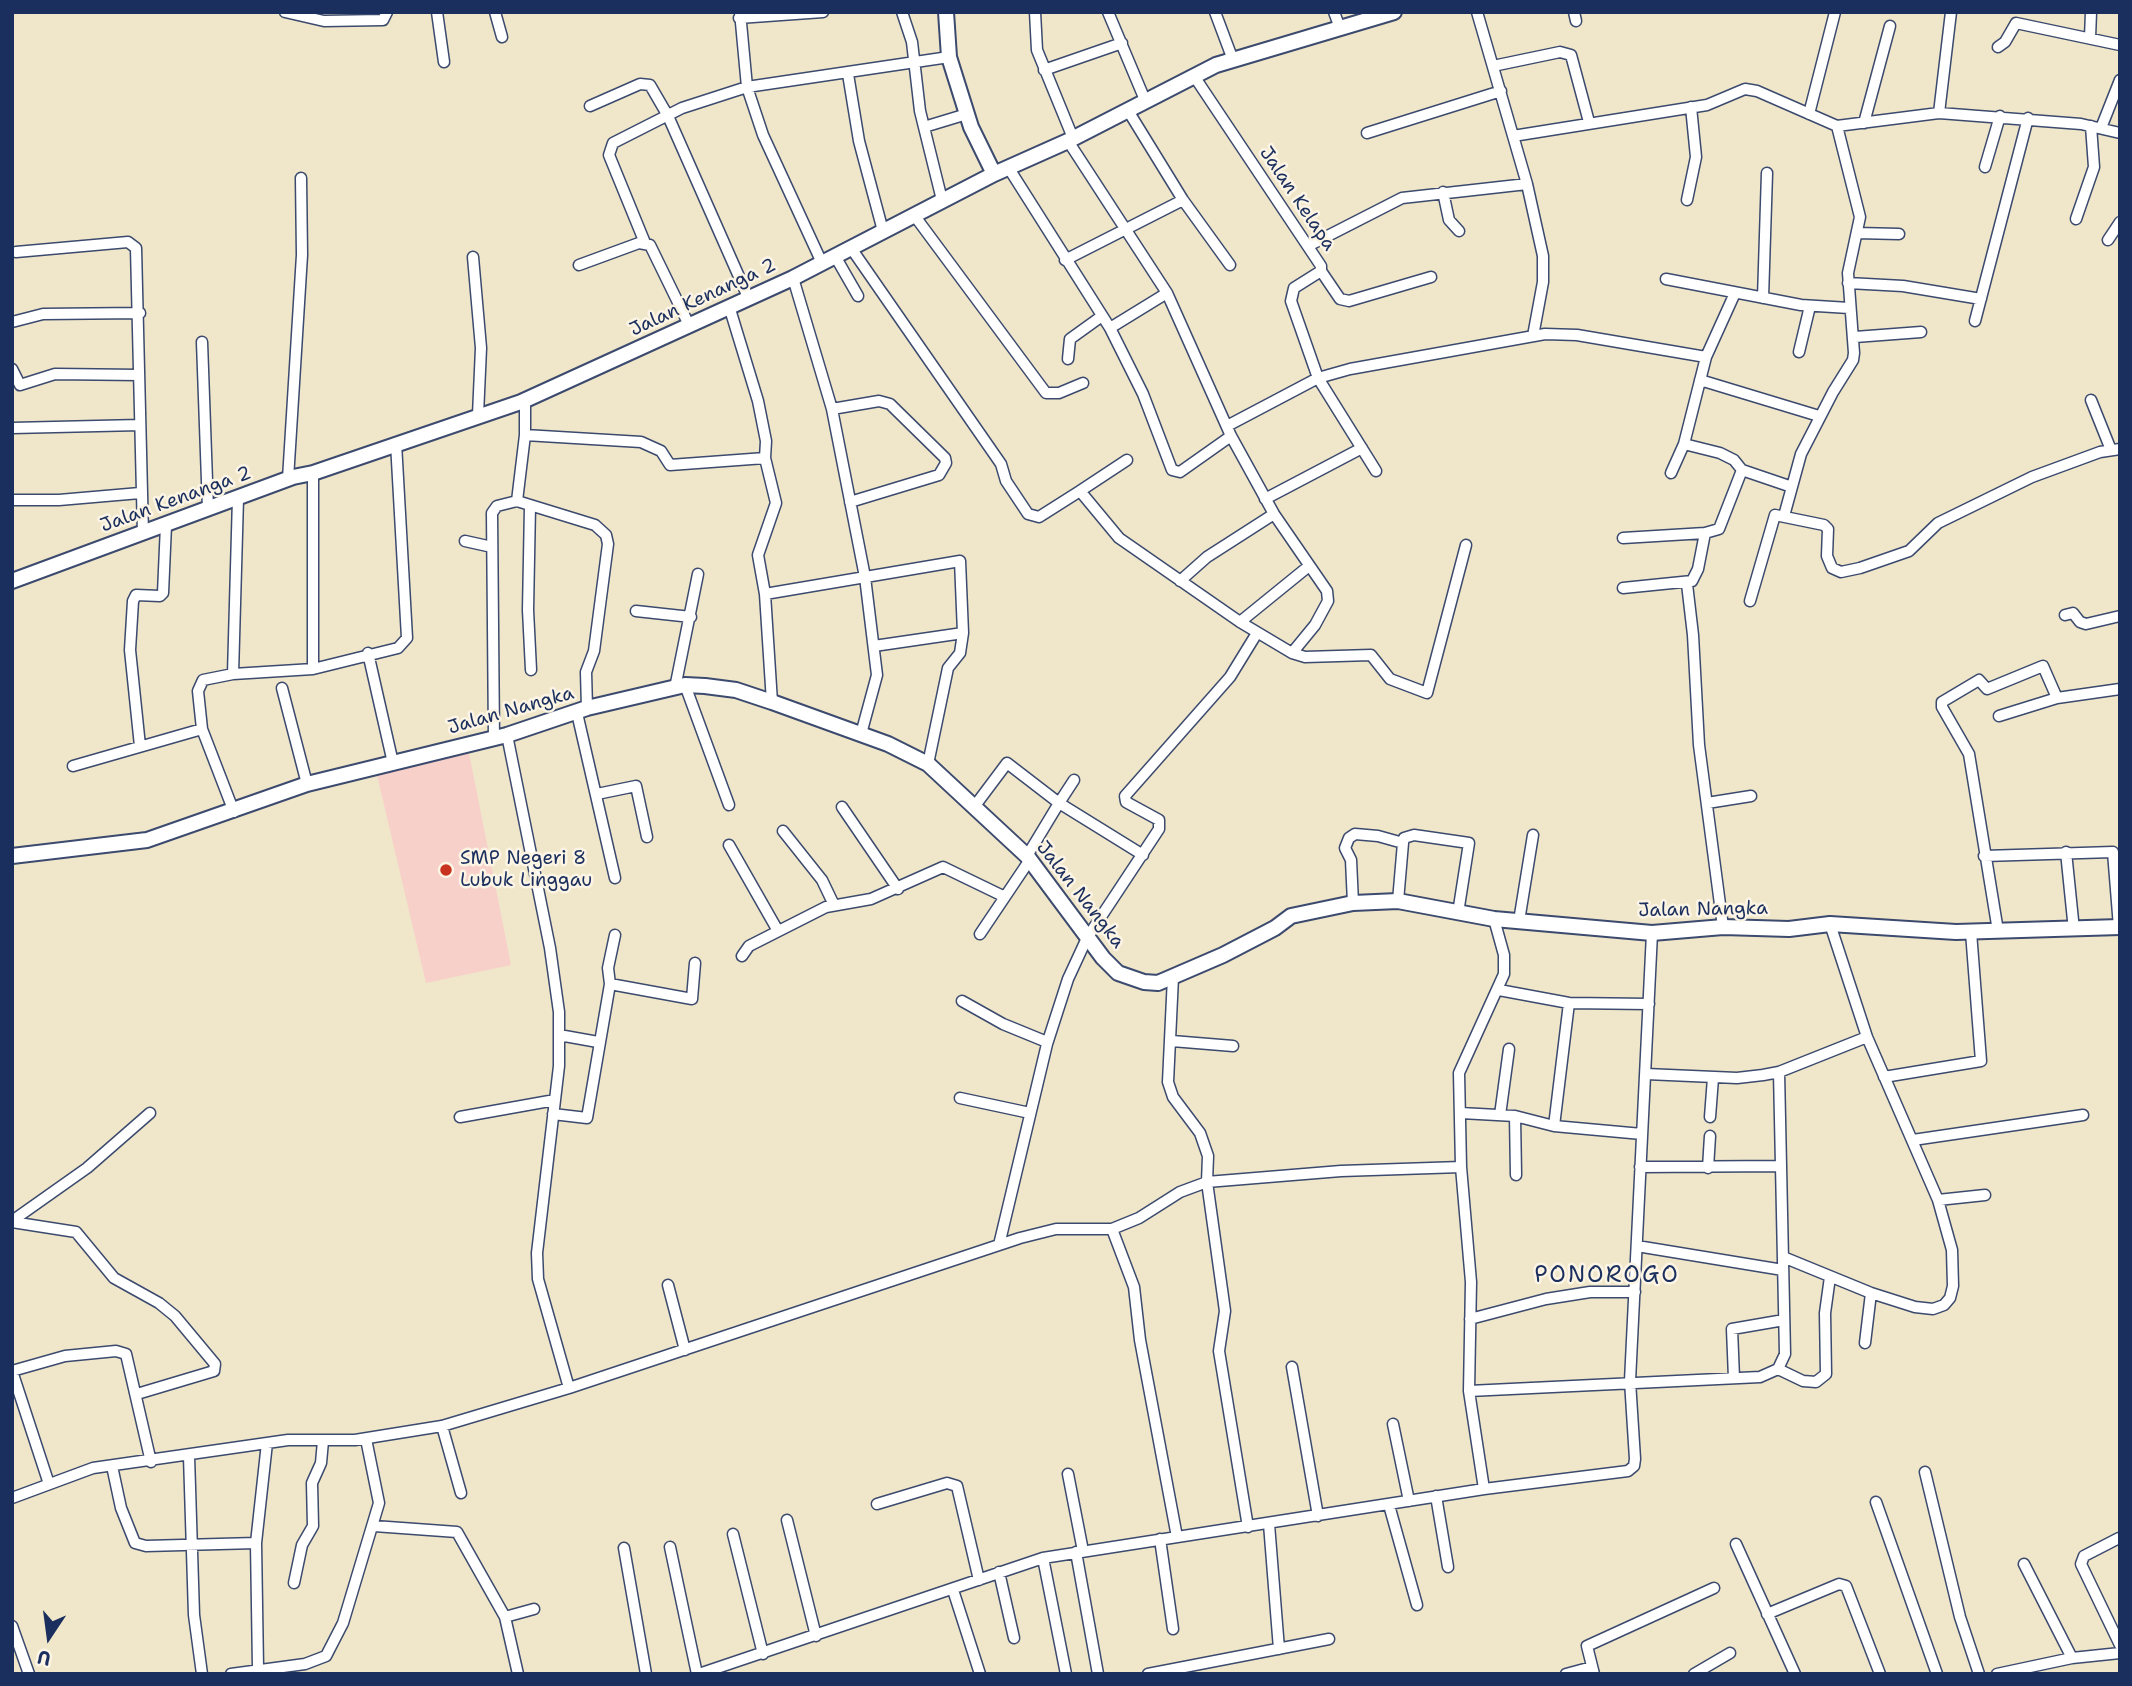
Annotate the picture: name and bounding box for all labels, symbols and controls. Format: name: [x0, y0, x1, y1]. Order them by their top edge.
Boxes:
street label: Jalan Kelapa: [1254, 143, 1340, 255]
street label: Jalan Kenanga 2: [626, 254, 780, 342]
street label: Jalan Kenanga 2: [98, 462, 254, 538]
street label: Jalan Nangka: [445, 682, 577, 740]
street label: Jalan Nangka: [1031, 837, 1129, 953]
place label: SMP Negeri 8 Lubuk Linggau: [460, 848, 592, 892]
marker: SMP Negeri 8 Lubuk Linggau: [438, 862, 454, 878]
street label: Jalan Nangka: [1638, 897, 1768, 923]
district label: PONOROGO: [1535, 1262, 1679, 1290]
north arrow: [14, 1602, 84, 1672]
text: U: [35, 1644, 53, 1672]

